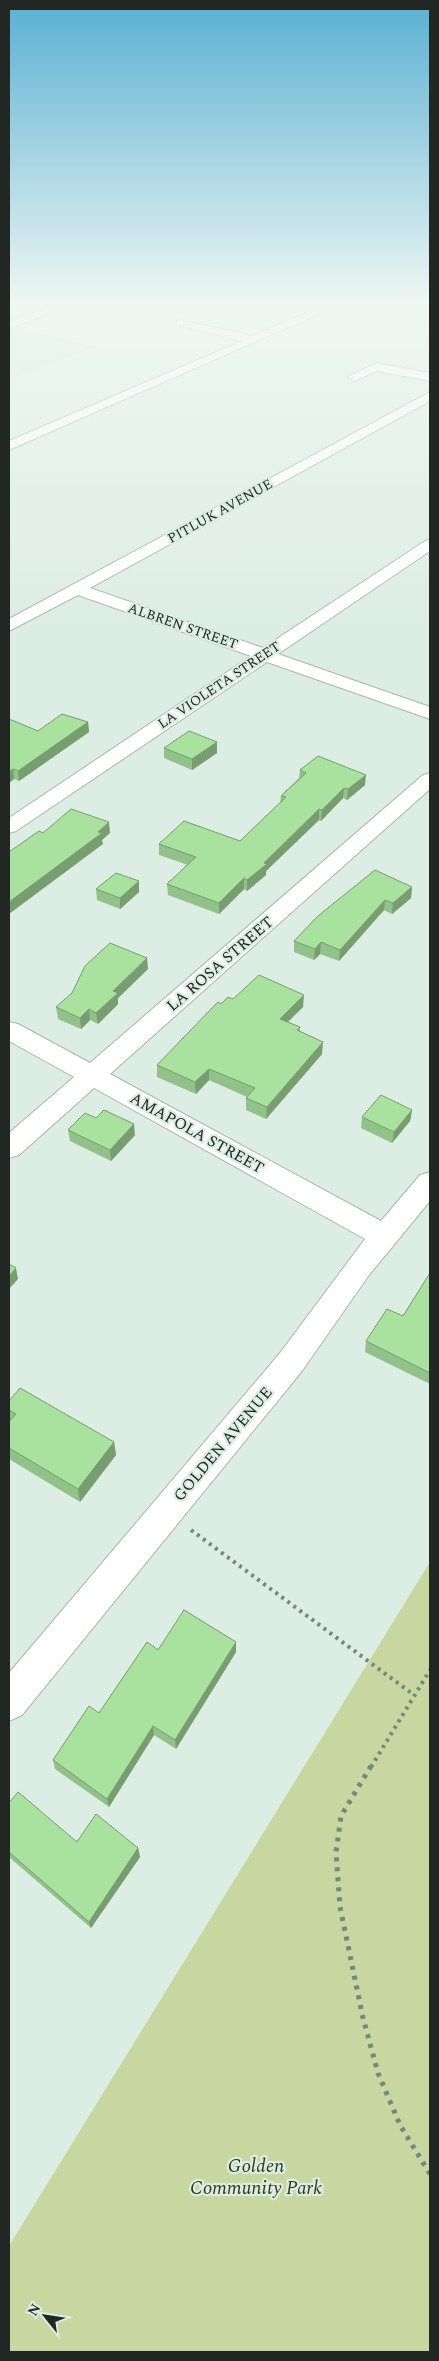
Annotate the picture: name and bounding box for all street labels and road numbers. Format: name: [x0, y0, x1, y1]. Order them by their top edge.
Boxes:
street label: PITLUK AVENUE: [164, 473, 276, 549]
street label: ALBREN STREET: [125, 597, 241, 655]
street label: LA VIOLETA STREET: [153, 636, 285, 734]
street label: LA ROSA STREET: [161, 910, 279, 1017]
street label: AMAPOLA STREET: [126, 1086, 268, 1180]
street label: GOLDEN AVENUE: [168, 1381, 278, 1507]

